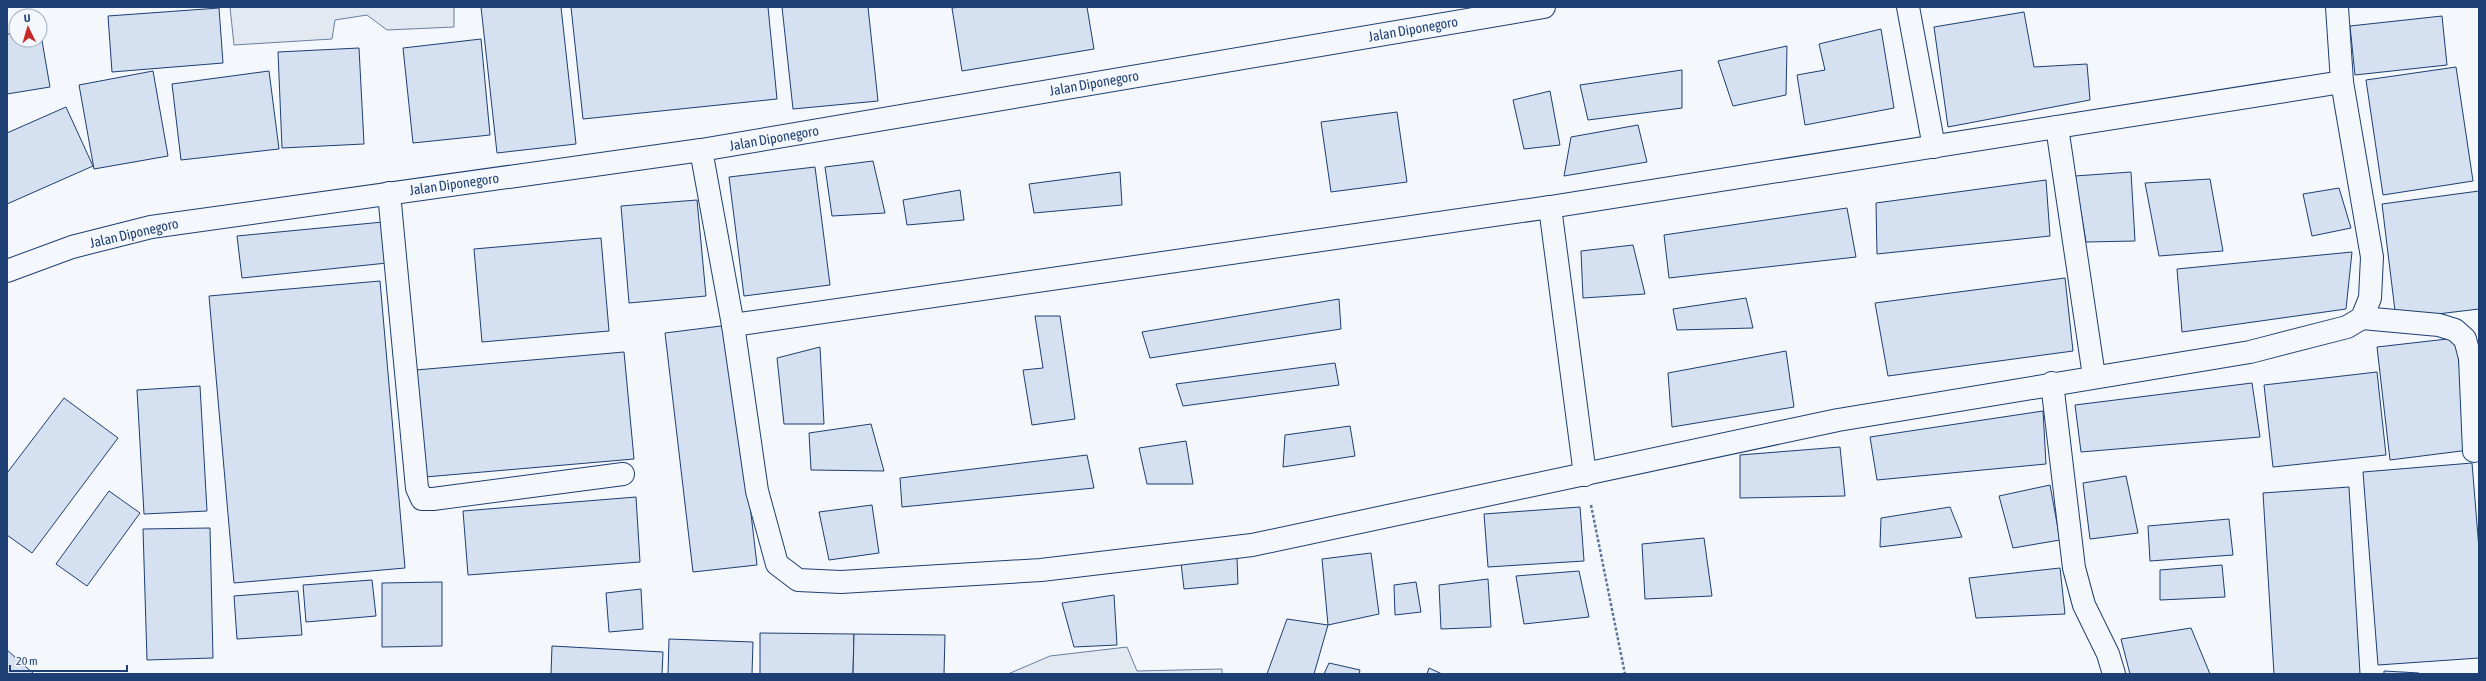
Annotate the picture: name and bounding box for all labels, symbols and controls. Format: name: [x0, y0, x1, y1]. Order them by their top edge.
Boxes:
north arrow: [8, 8, 48, 48]
text: U: [23, 12, 31, 24]
street label: Jalan Diponegoro: [1367, 13, 1459, 45]
street label: Jalan Diponegoro: [1048, 67, 1140, 99]
street label: Jalan Diponegoro: [728, 122, 820, 154]
street label: Jalan Diponegoro: [408, 170, 500, 198]
street label: Jalan Diponegoro: [88, 215, 180, 251]
scale bar: [10, 647, 127, 673]
text: 20 m: [16, 654, 38, 668]

